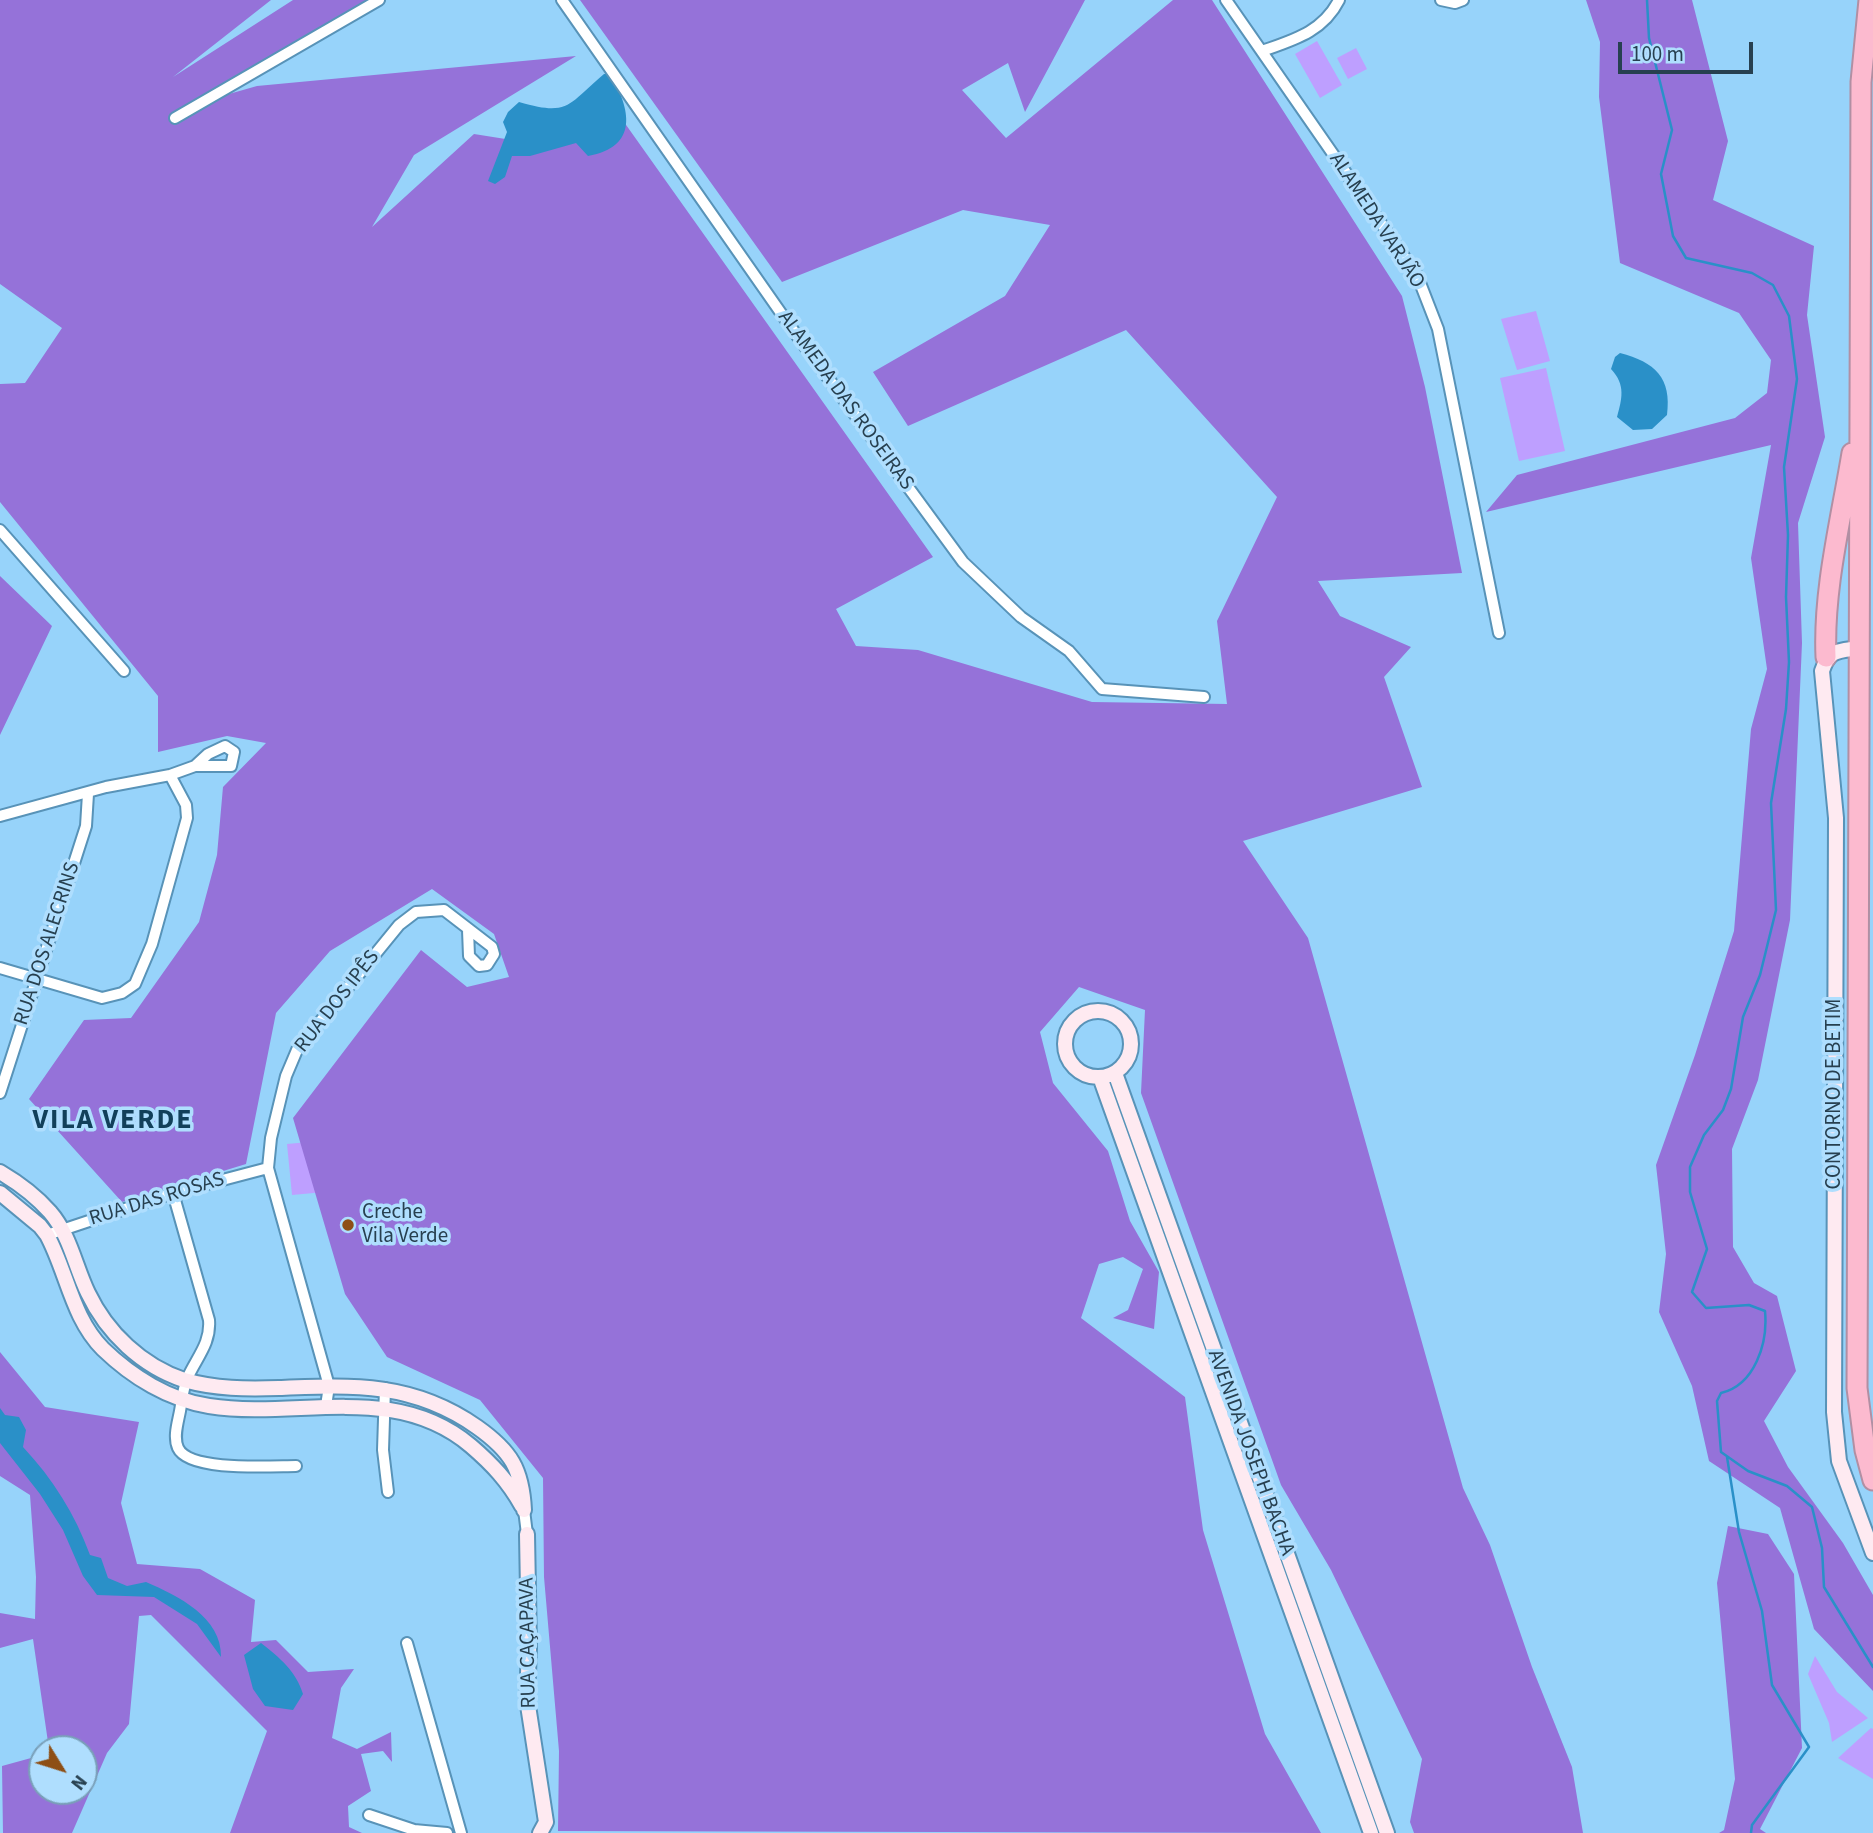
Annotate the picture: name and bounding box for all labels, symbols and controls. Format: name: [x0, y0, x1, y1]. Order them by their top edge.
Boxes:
scale bar: [1621, 28, 1756, 72]
text: 100 m: [1631, 39, 1684, 69]
street label: ALAMEDA VARJÃO: [1323, 149, 1429, 293]
street label: ALAMEDA DAS ROSEIRAS: [771, 306, 919, 496]
street label: RUA DOS ALECRINS: [10, 859, 86, 1029]
street label: RUA DOS IPÊS: [290, 946, 386, 1058]
street label: CONTORNO DE BETIM: [1822, 999, 1848, 1189]
district label: VILA VERDE: [34, 1105, 192, 1139]
street label: RUA DAS ROSAS: [86, 1167, 228, 1233]
place label: Creche Vila Verde: [362, 1200, 448, 1250]
marker: Creche Vila Verde: [340, 1217, 356, 1233]
street label: AVENIDA JOSEPH BACHA: [1201, 1347, 1299, 1559]
street label: RUA CAÇAPAVA: [515, 1577, 543, 1709]
north arrow: [28, 1735, 98, 1805]
text: N: [64, 1769, 93, 1795]

